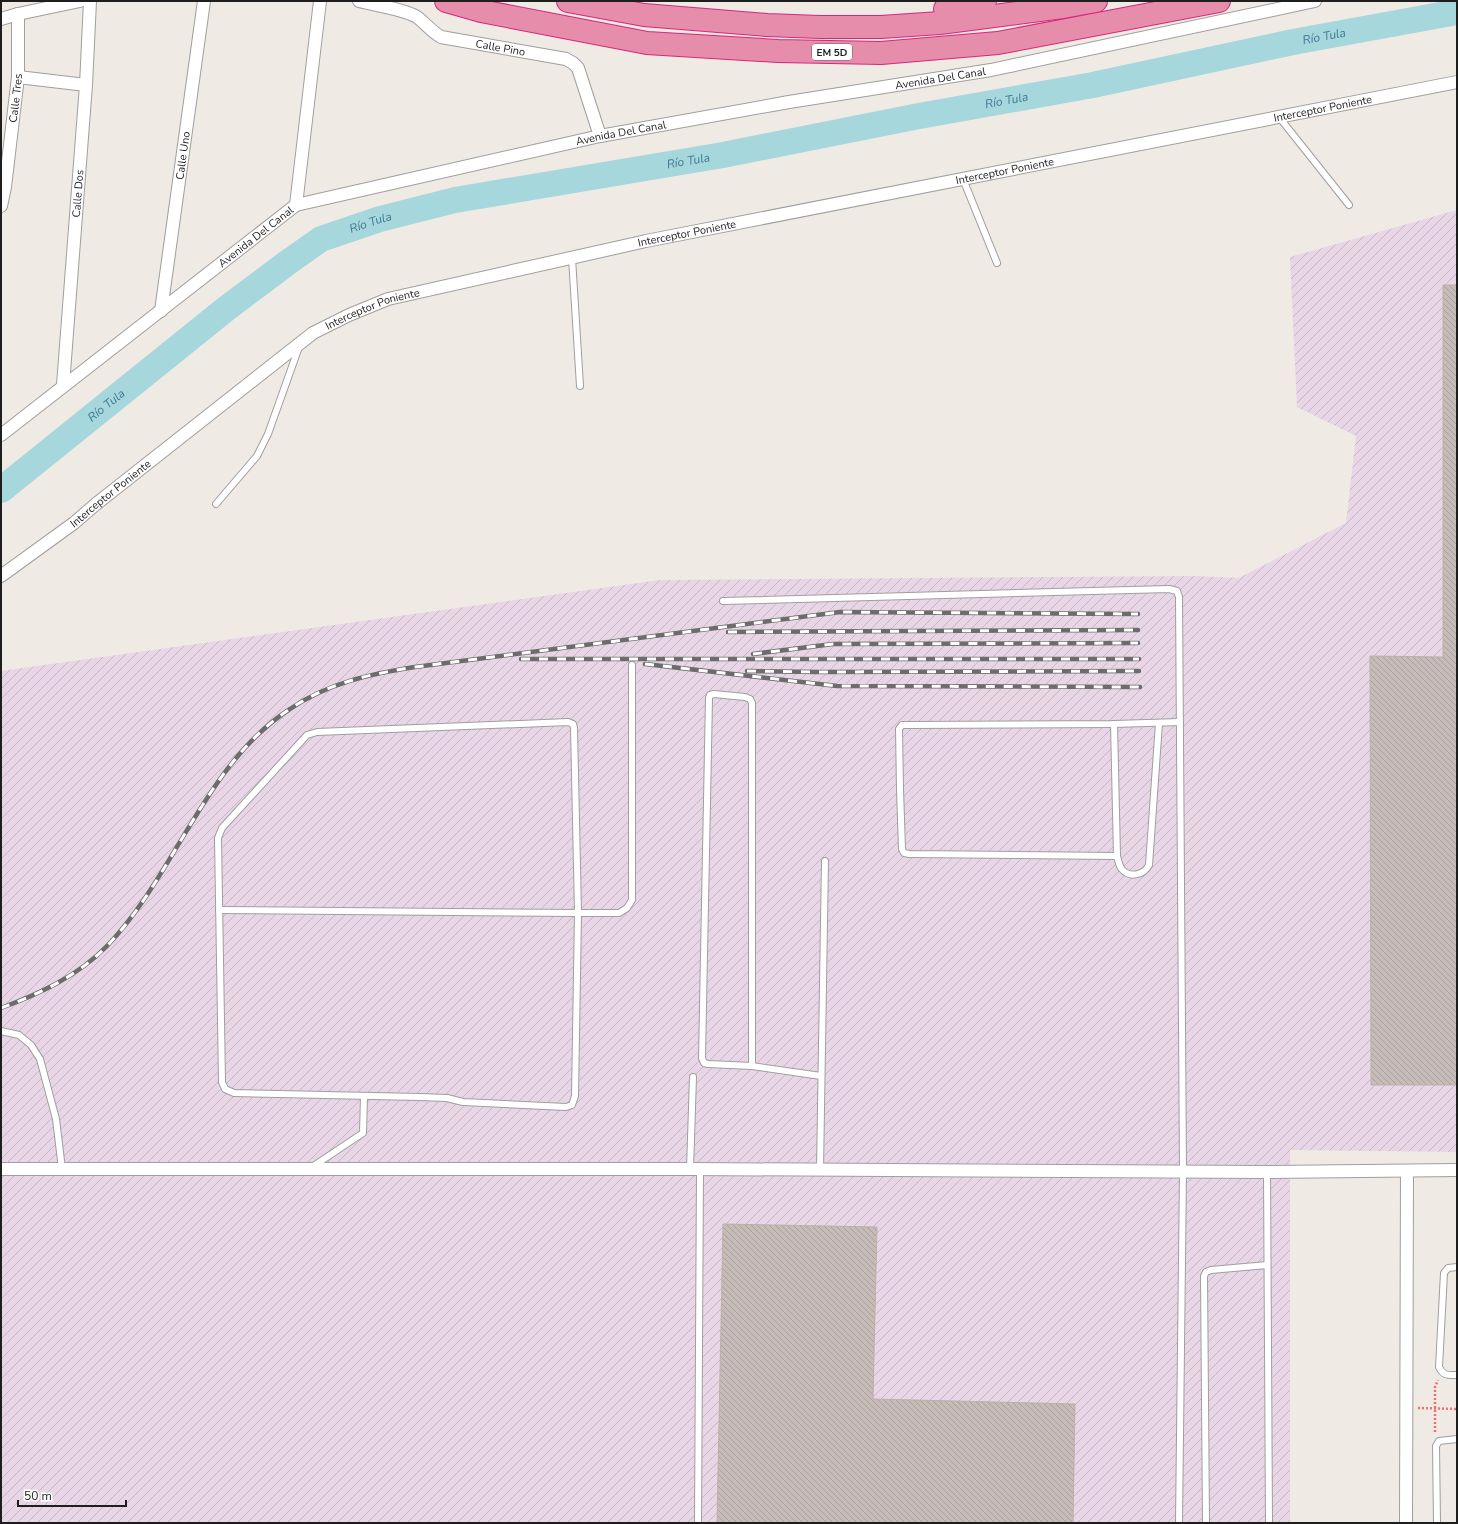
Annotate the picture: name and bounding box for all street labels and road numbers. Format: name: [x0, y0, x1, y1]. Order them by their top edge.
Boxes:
street label: Calle Pino: [474, 36, 526, 60]
road number: EM 5D: [812, 44, 852, 60]
street label: Avenida Del Canal: [894, 64, 988, 93]
street label: Calle Tres: [6, 74, 26, 123]
street label: Interceptor Poniente: [1272, 92, 1373, 126]
street label: Avenida Del Canal: [574, 117, 668, 149]
street label: Calle Uno: [172, 130, 194, 181]
street label: Interceptor Poniente: [954, 154, 1055, 188]
street label: Calle Dos: [69, 169, 87, 218]
street label: Avenida Del Canal: [215, 202, 297, 271]
street label: Interceptor Poniente: [636, 216, 738, 251]
street label: Interceptor Poniente: [323, 285, 421, 334]
street label: Interceptor Poniente: [67, 457, 154, 531]

